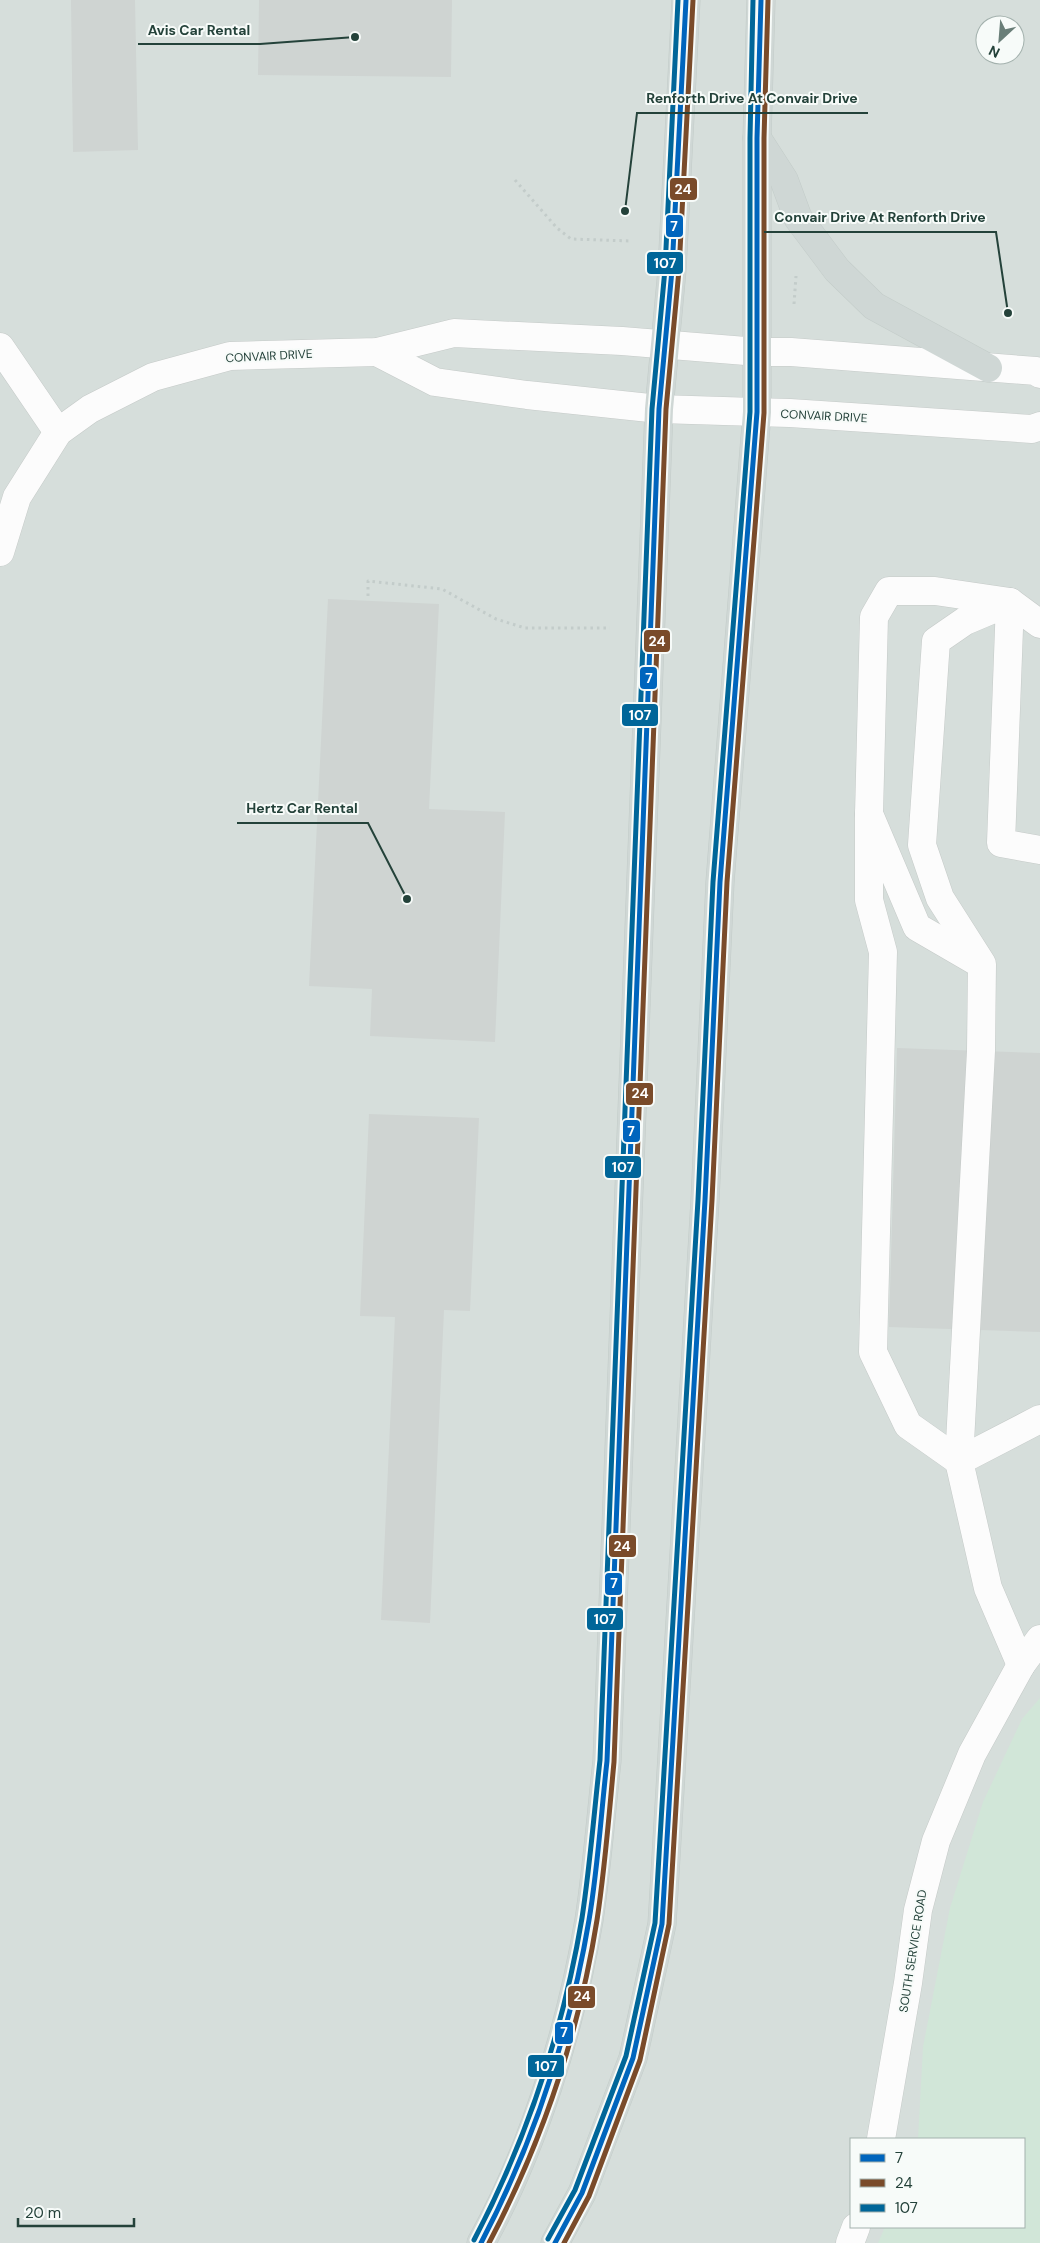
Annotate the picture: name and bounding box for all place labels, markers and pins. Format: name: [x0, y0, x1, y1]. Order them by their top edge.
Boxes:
callout: Avis Car Rental: [138, 15, 260, 44]
callout: Renforth Drive At Convair Drive: [637, 84, 868, 113]
callout: Convair Drive At Renforth Drive: [764, 203, 996, 232]
callout: Hertz Car Rental: [237, 794, 368, 823]

